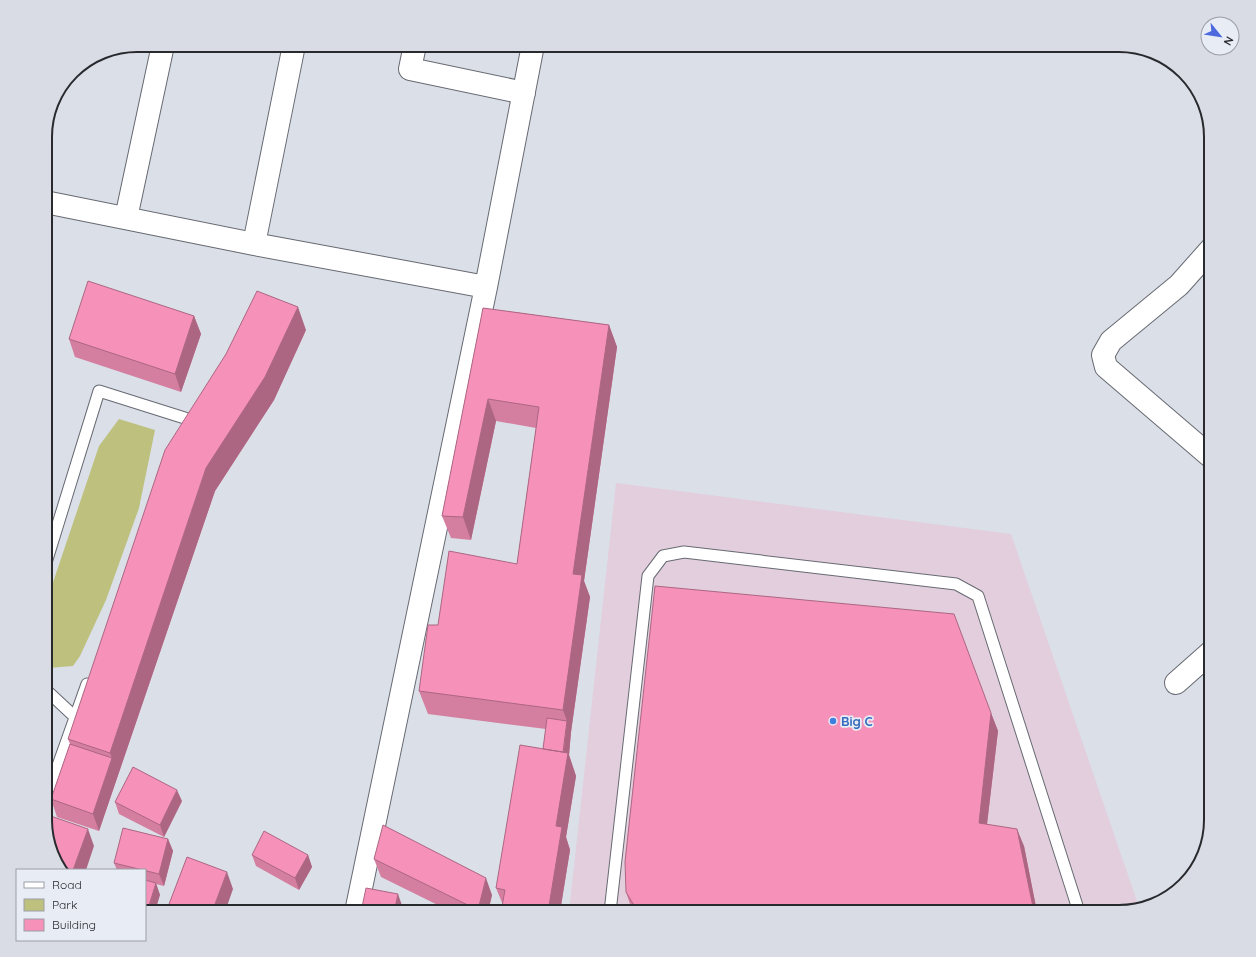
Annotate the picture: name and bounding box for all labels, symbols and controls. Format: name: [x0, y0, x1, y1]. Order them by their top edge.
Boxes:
north arrow: [1200, 16, 1240, 56]
text: N: [1221, 34, 1237, 48]
place label: Big C: [841, 713, 873, 729]
marker: Big C: [828, 716, 838, 726]
legend: [16, 869, 146, 941]
text: Road: [52, 877, 82, 892]
text: Park: [52, 897, 77, 912]
text: Building: [52, 917, 96, 932]

